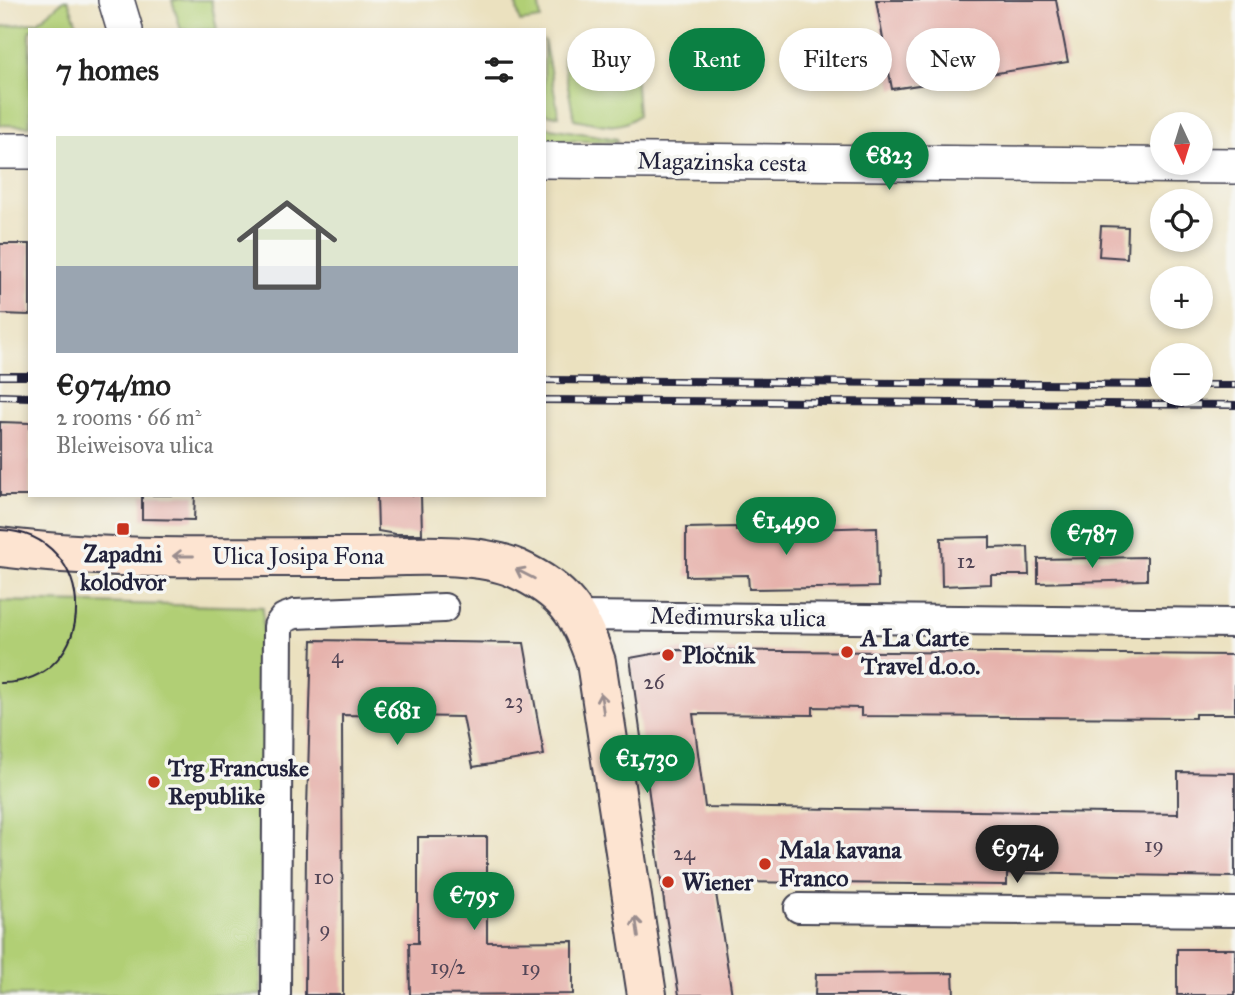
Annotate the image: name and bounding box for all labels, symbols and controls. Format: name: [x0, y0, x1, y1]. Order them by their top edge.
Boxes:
chip: Buy: [567, 28, 655, 91]
chip: Rent: [669, 28, 765, 91]
chip: Filters: [779, 28, 892, 91]
chip: New: [906, 28, 1000, 91]
icon: filters: [480, 51, 518, 89]
text: 7 homes: [56, 52, 159, 88]
north arrow: [1150, 112, 1213, 175]
map controls: [1150, 112, 1213, 406]
pin: €823: [848, 132, 930, 192]
text: €823: [866, 141, 912, 169]
street label: Magazinska cesta: [637, 146, 808, 178]
icon: home: [224, 182, 350, 308]
button: locate: [1150, 189, 1213, 252]
button: +: [1150, 266, 1213, 329]
button: −: [1150, 343, 1213, 406]
text: €974/mo: [56, 367, 171, 403]
text: 2 rooms · 66 m²: [56, 403, 201, 431]
text: Bleiweisova ulica: [56, 431, 214, 459]
pin: €1,490: [729, 498, 843, 557]
text: €1,490: [752, 506, 820, 534]
pin: €787: [1051, 510, 1133, 570]
text: €787: [1067, 519, 1117, 547]
marker: Zapadni kolodvor: [115, 521, 131, 537]
place label: Zapadni kolodvor: [80, 539, 167, 597]
street label: Ulica Josipa Fona: [212, 541, 385, 571]
house number: 12: [957, 548, 976, 574]
one-way arrow: [172, 549, 195, 563]
one-way arrow: [515, 566, 536, 580]
street label: Međimurska ulica: [650, 600, 827, 634]
place label: A La Carte Travel d.o.o.: [859, 623, 980, 681]
place label: Pločnik: [682, 640, 756, 670]
house number: 4: [331, 643, 344, 669]
marker: A La Carte Travel d.o.o.: [839, 644, 855, 660]
marker: Pločnik: [660, 647, 676, 663]
house number: 26: [643, 669, 666, 695]
pin: €681: [356, 688, 438, 747]
house number: 23: [505, 688, 523, 714]
one-way arrow: [596, 692, 609, 714]
text: €681: [373, 696, 421, 724]
pin: €1,730: [590, 736, 704, 795]
text: €1,730: [616, 744, 678, 772]
place label: Trg Francuske Republike: [167, 753, 309, 811]
marker: Trg Francuske Republike: [146, 774, 162, 790]
pin: €974: [976, 826, 1058, 885]
house number: 19: [1144, 832, 1164, 858]
text: €974: [992, 834, 1042, 862]
place label: Mala kavana Franco: [779, 835, 902, 893]
house number: 24: [673, 840, 696, 866]
marker: Mala kavana Franco: [757, 856, 773, 872]
house number: 10: [314, 864, 334, 890]
place label: Wiener: [682, 867, 754, 897]
pin: €795: [433, 872, 515, 932]
marker: Wiener: [660, 874, 676, 890]
text: €795: [449, 881, 499, 909]
house number: 9: [319, 916, 331, 942]
one-way arrow: [630, 917, 643, 939]
house number: 19/2: [430, 954, 466, 980]
house number: 19: [521, 955, 541, 981]

